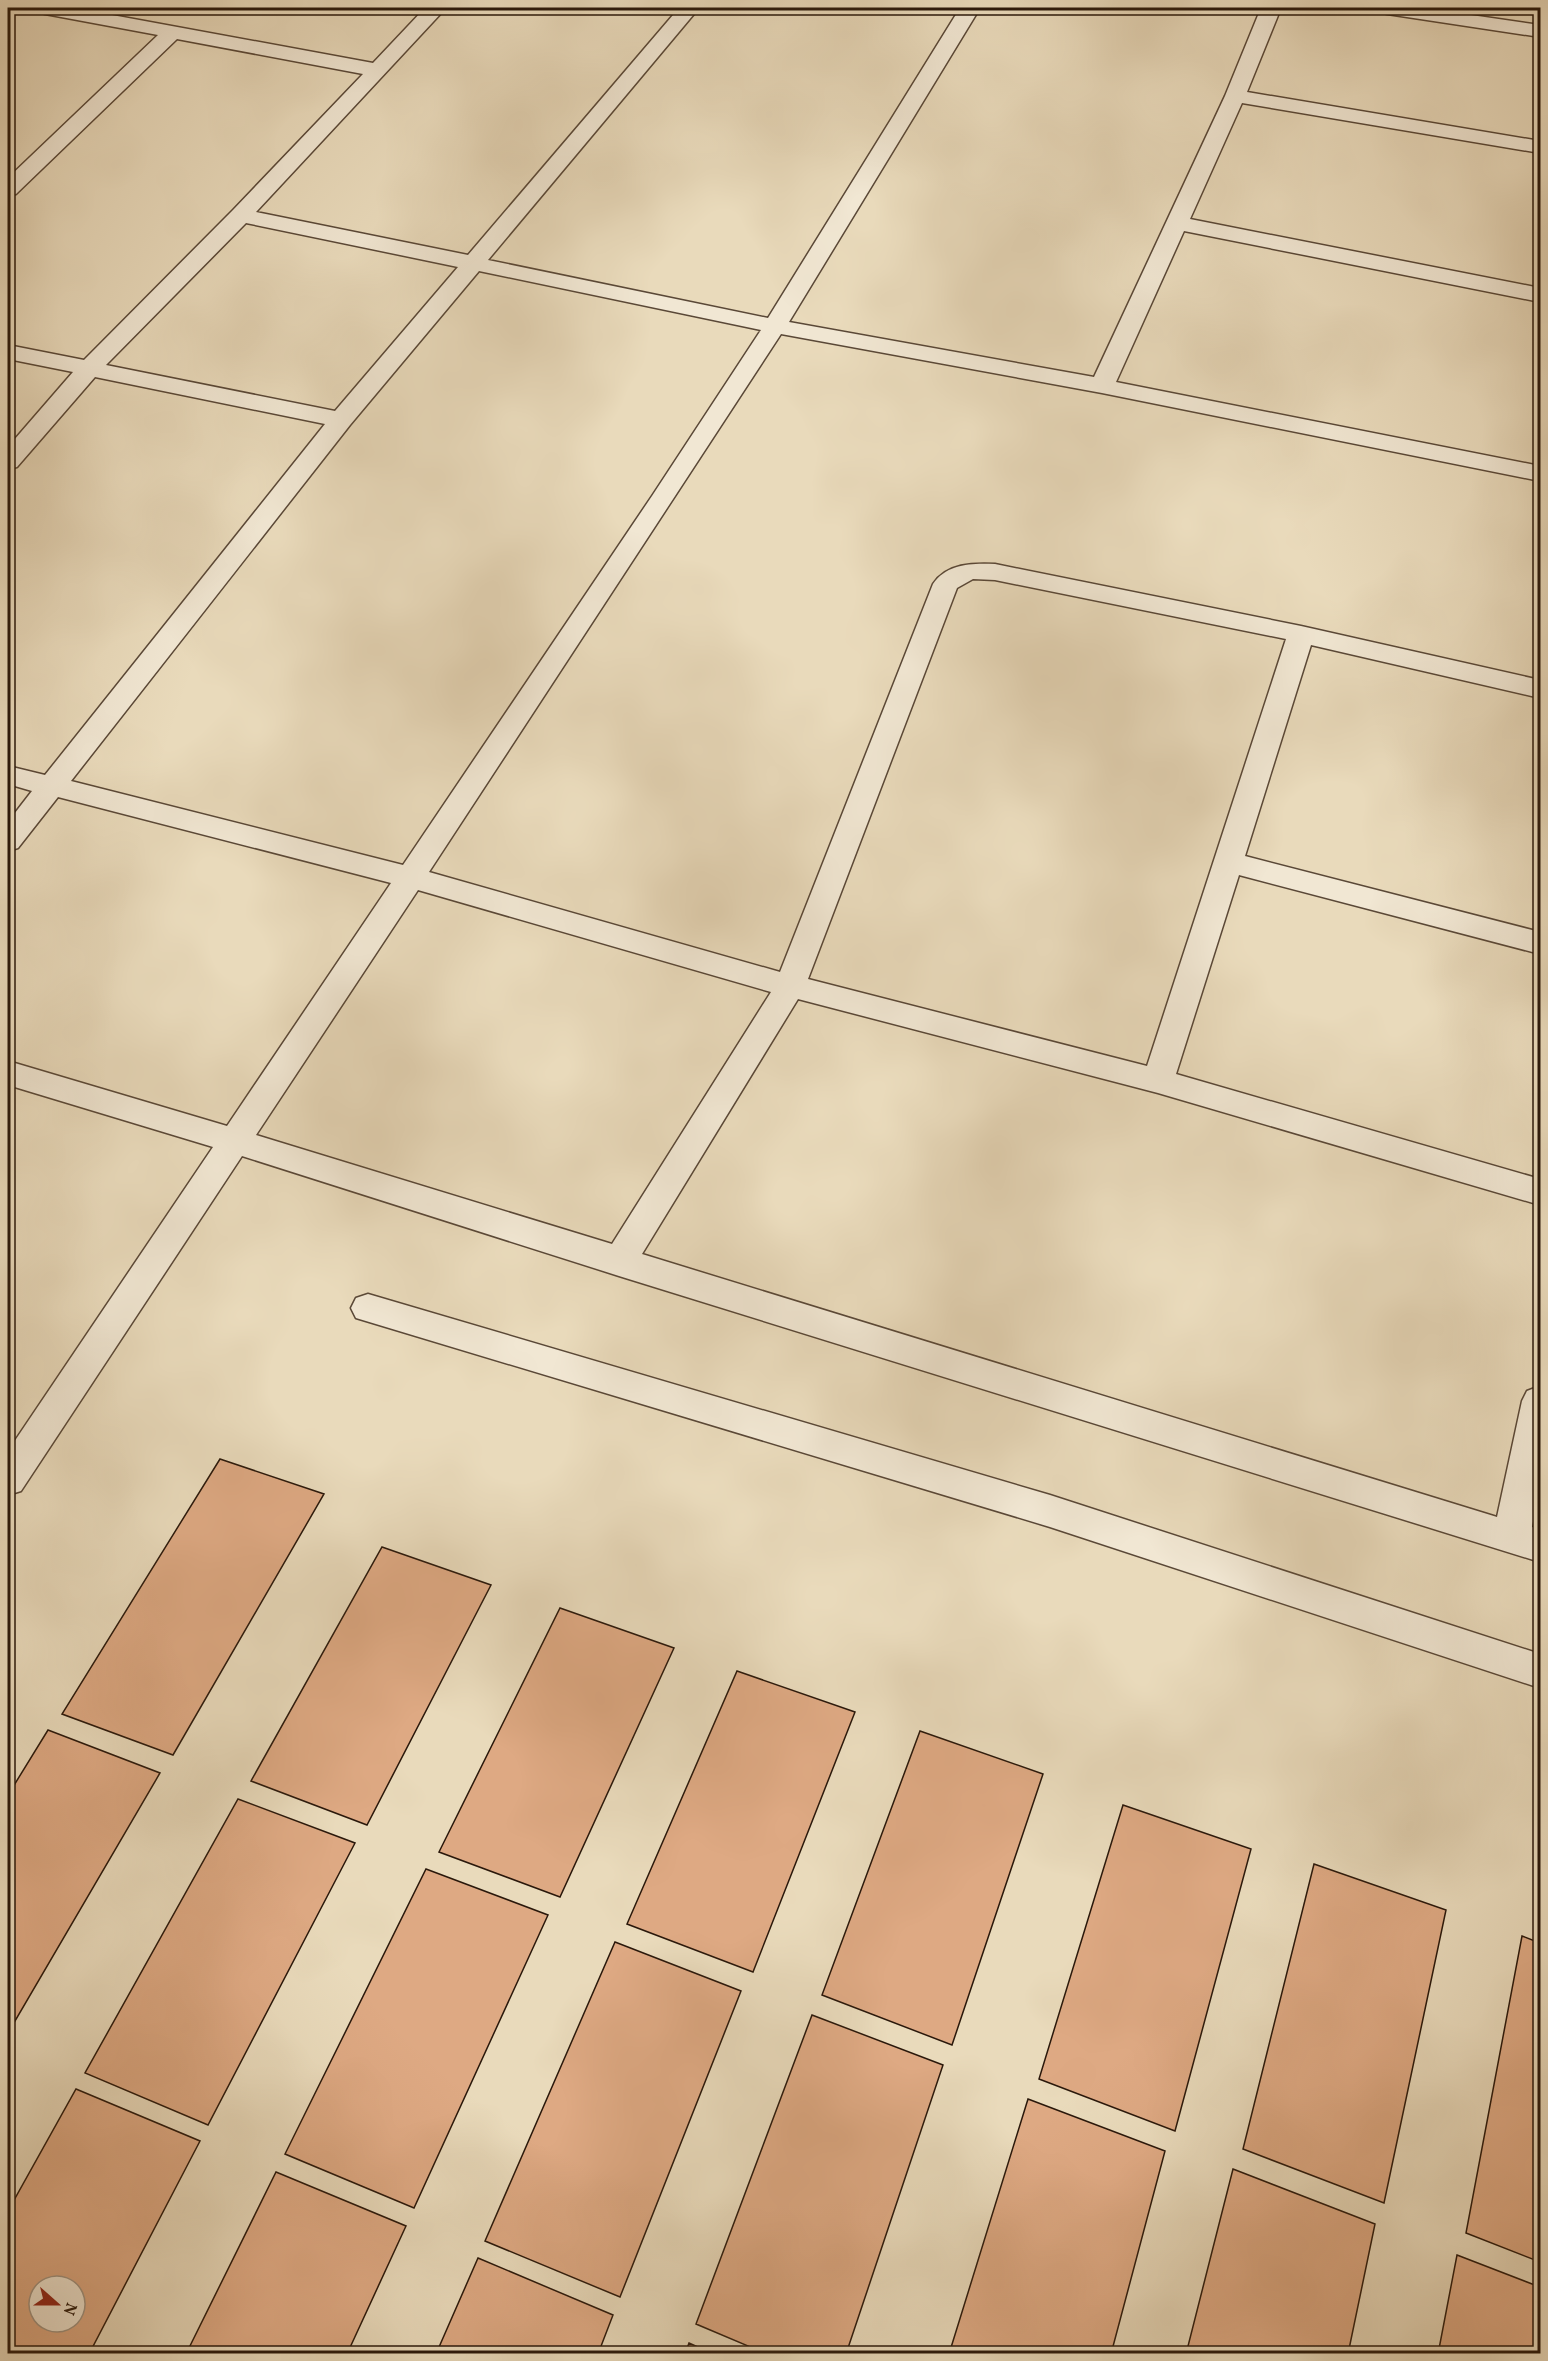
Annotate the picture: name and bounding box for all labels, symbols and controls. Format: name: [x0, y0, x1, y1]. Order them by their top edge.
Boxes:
north arrow: [27, 2274, 87, 2334]
text: N: [57, 2299, 81, 2318]

